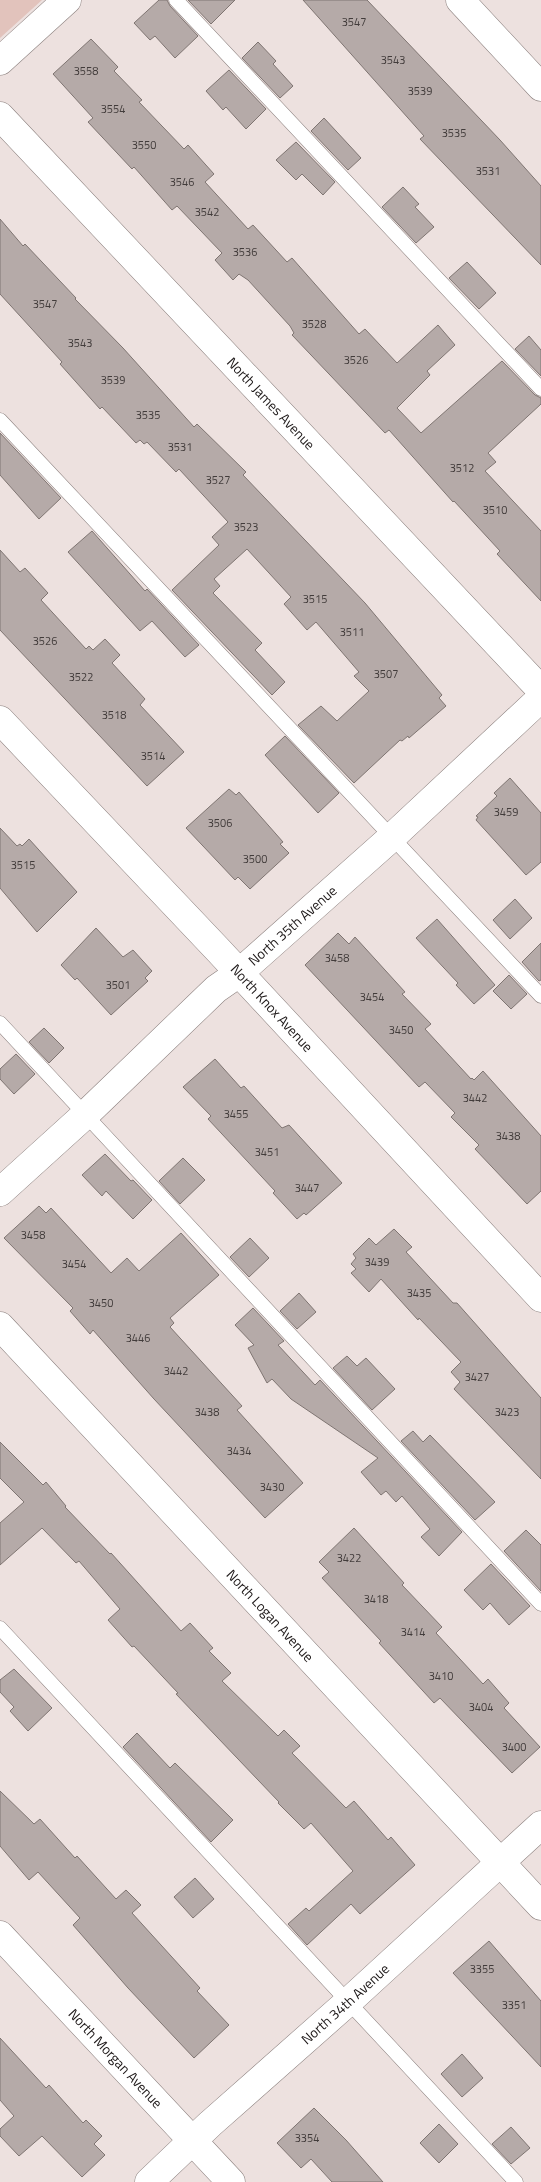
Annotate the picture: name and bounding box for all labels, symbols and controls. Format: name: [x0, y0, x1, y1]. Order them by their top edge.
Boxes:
house number: 3547: [342, 14, 366, 30]
house number: 3543: [381, 52, 405, 68]
house number: 3558: [74, 63, 98, 79]
house number: 3539: [408, 83, 432, 99]
house number: 3554: [101, 101, 125, 117]
house number: 3535: [442, 125, 466, 141]
house number: 3550: [132, 137, 156, 153]
house number: 3531: [476, 163, 500, 179]
house number: 3546: [170, 174, 194, 190]
house number: 3542: [195, 204, 219, 220]
house number: 3536: [233, 244, 257, 260]
house number: 3547: [33, 296, 57, 312]
house number: 3528: [302, 316, 326, 332]
house number: 3543: [68, 335, 92, 351]
street label: North James Avenue: [222, 352, 320, 454]
house number: 3526: [344, 352, 368, 368]
house number: 3539: [101, 372, 125, 388]
house number: 3535: [136, 407, 160, 423]
house number: 3531: [168, 439, 192, 455]
house number: 3512: [450, 460, 474, 476]
house number: 3527: [206, 472, 230, 488]
house number: 3510: [483, 502, 507, 518]
house number: 3523: [234, 519, 258, 535]
house number: 3515: [303, 591, 327, 607]
house number: 3511: [340, 624, 364, 640]
house number: 3526: [33, 633, 57, 649]
house number: 3507: [374, 666, 398, 682]
house number: 3522: [69, 669, 93, 685]
house number: 3518: [102, 707, 126, 723]
house number: 3514: [141, 748, 165, 764]
house number: 3459: [494, 804, 518, 820]
house number: 3506: [208, 815, 232, 831]
house number: 3500: [243, 851, 267, 867]
house number: 3515: [11, 857, 35, 873]
street label: North 35th Avenue: [243, 880, 341, 970]
house number: 3458: [325, 950, 349, 966]
street label: North Knox Avenue: [226, 959, 318, 1056]
house number: 3501: [106, 977, 130, 993]
house number: 3454: [360, 989, 384, 1005]
house number: 3450: [389, 1022, 413, 1038]
house number: 3442: [463, 1090, 487, 1106]
house number: 3455: [224, 1106, 248, 1122]
house number: 3438: [496, 1128, 520, 1144]
house number: 3451: [255, 1144, 279, 1160]
house number: 3447: [295, 1180, 319, 1196]
house number: 3458: [21, 1227, 45, 1243]
house number: 3439: [365, 1254, 389, 1270]
house number: 3454: [62, 1256, 86, 1272]
house number: 3435: [407, 1285, 431, 1301]
house number: 3450: [89, 1295, 113, 1311]
house number: 3446: [126, 1330, 150, 1346]
house number: 3442: [164, 1363, 188, 1379]
house number: 3427: [465, 1369, 489, 1385]
house number: 3438: [195, 1404, 219, 1420]
house number: 3423: [495, 1404, 519, 1420]
house number: 3434: [227, 1443, 251, 1459]
house number: 3430: [260, 1479, 284, 1495]
house number: 3422: [337, 1550, 361, 1566]
street label: North Logan Avenue: [222, 1564, 319, 1666]
house number: 3418: [364, 1591, 388, 1607]
house number: 3414: [401, 1624, 425, 1640]
house number: 3410: [429, 1668, 453, 1684]
house number: 3404: [469, 1699, 493, 1715]
house number: 3400: [502, 1739, 526, 1755]
street label: North 34th Avenue: [296, 1958, 394, 2049]
house number: 3355: [470, 1961, 494, 1977]
house number: 3351: [502, 1997, 526, 2013]
street label: North Morgan Avenue: [64, 2004, 168, 2113]
house number: 3354: [295, 2130, 319, 2146]

